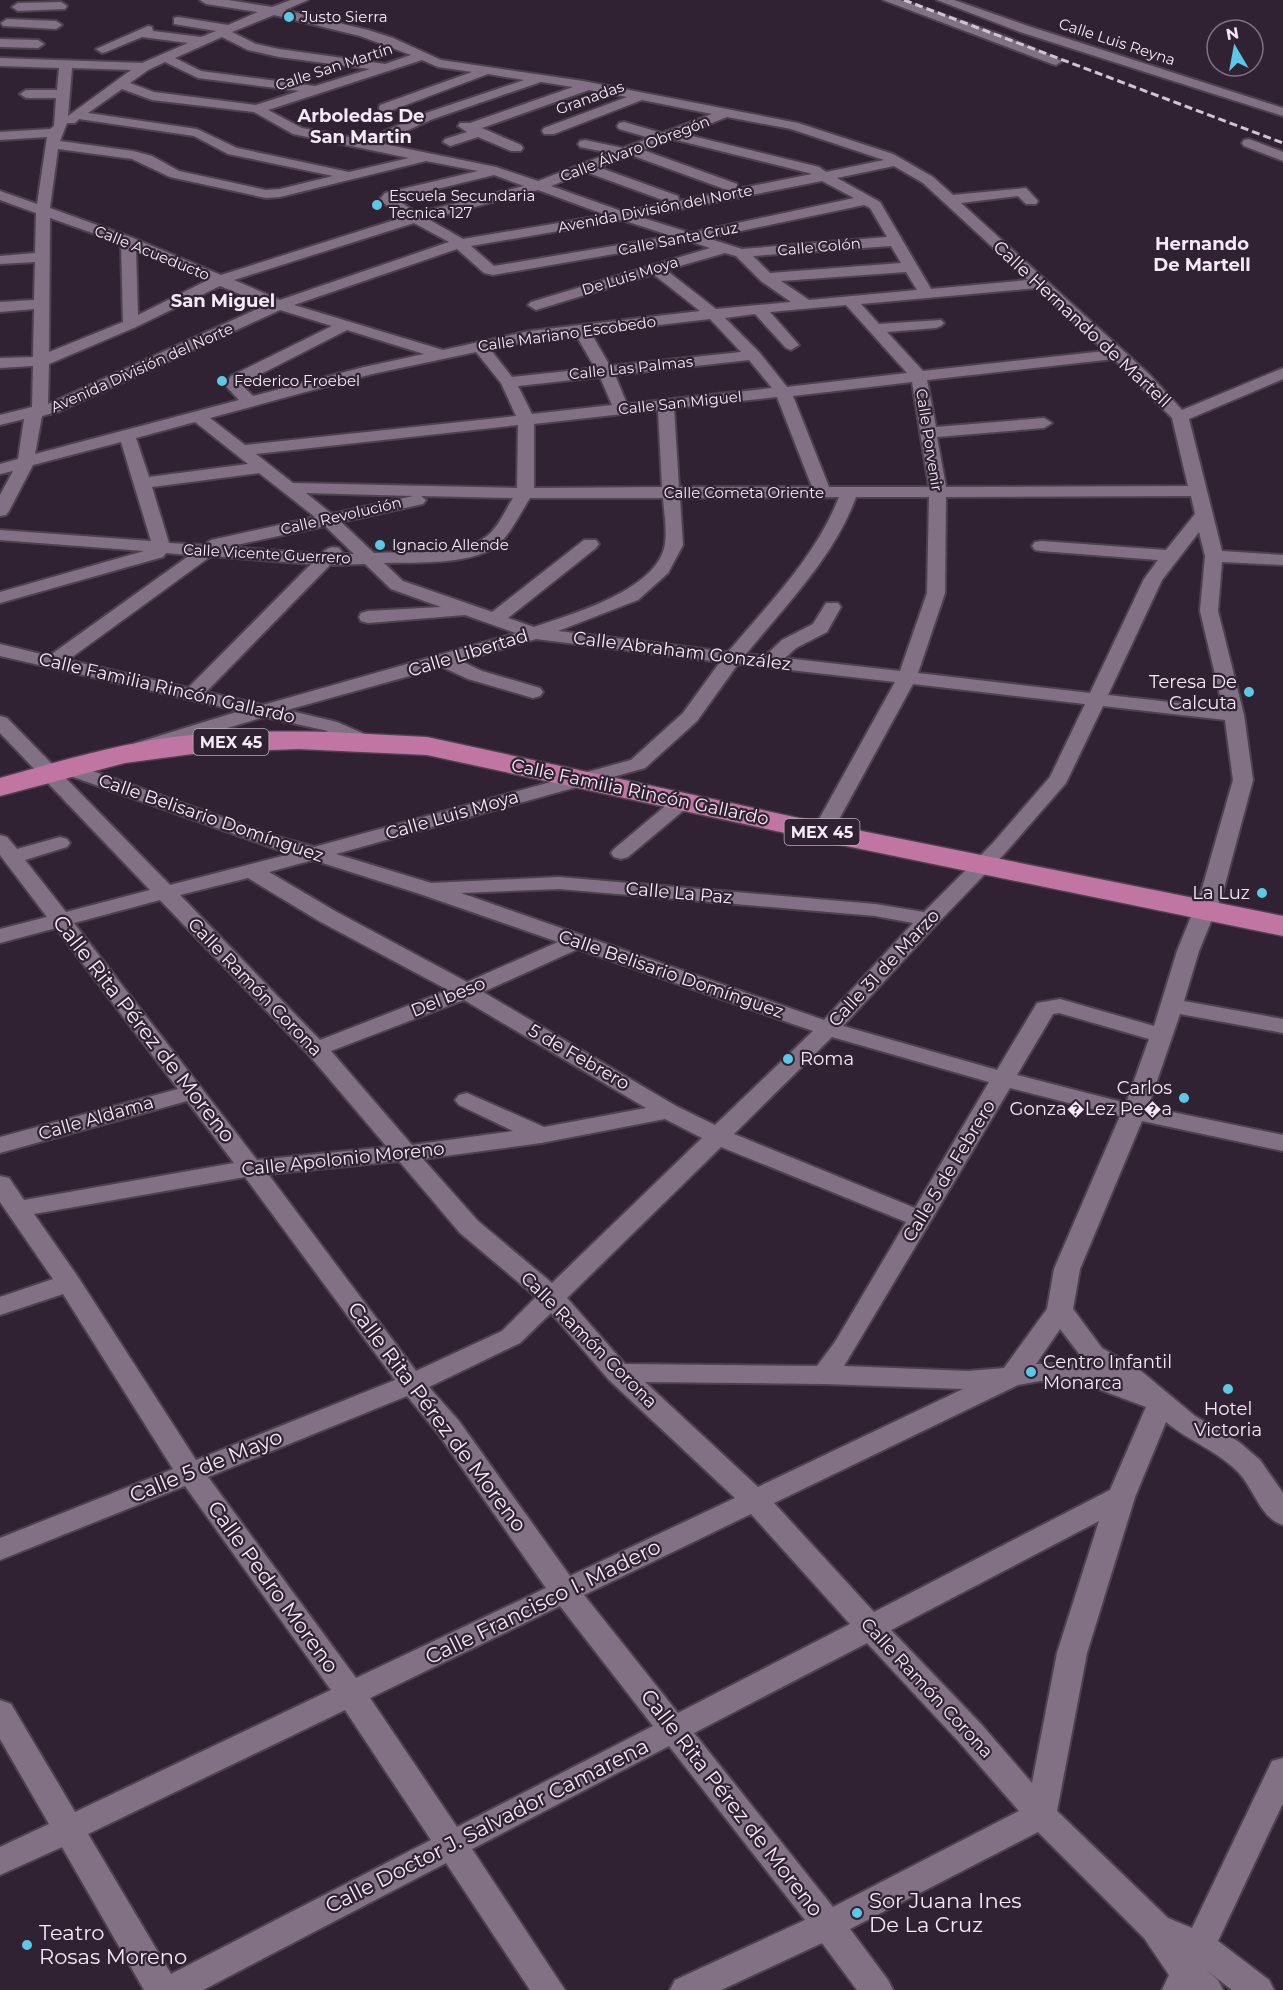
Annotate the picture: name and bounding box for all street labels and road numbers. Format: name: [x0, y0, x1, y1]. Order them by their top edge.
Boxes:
street label: Calle Luis Reyna: [1056, 14, 1178, 69]
street label: Calle San Martín: [273, 39, 395, 94]
street label: Granadas: [553, 76, 627, 119]
street label: Calle Álvaro Obregón: [557, 111, 712, 186]
street label: Avenida División del Norte: [556, 180, 754, 237]
street label: Calle Santa Cruz: [616, 218, 740, 259]
street label: Calle Acueducto: [92, 221, 213, 284]
street label: Calle Colón: [776, 233, 861, 260]
street label: Calle Hernando de Martell: [989, 236, 1175, 412]
street label: De Luis Moya: [579, 252, 680, 299]
street label: Calle Mariano Escobedo: [477, 312, 657, 355]
street label: Avenida División del Norte: [48, 319, 236, 416]
street label: Calle Las Palmas: [568, 352, 694, 383]
street label: Calle San Miguel: [617, 387, 743, 418]
street label: Calle Porvenir: [912, 387, 947, 493]
street label: Calle Cometa Oriente: [664, 483, 824, 502]
street label: Calle Revolución: [279, 492, 403, 539]
street label: Calle Vicente Guerrero: [183, 540, 351, 567]
street label: Calle Libertad: [405, 624, 531, 682]
street label: Calle Abraham González: [572, 627, 792, 675]
street label: Calle Familia Rincón Gallardo: [37, 648, 297, 728]
road number: MEX 45: [194, 729, 268, 755]
street label: Calle Familia Rincón Gallardo: [509, 754, 771, 830]
street label: Calle Belisario Domínguez: [96, 769, 326, 867]
street label: Calle Luis Moya: [383, 785, 521, 845]
road number: MEX 45: [784, 819, 860, 845]
street label: Calle La Paz: [625, 877, 733, 909]
street label: Calle 31 de Marzo: [824, 905, 944, 1031]
street label: Calle Rita Pérez de Moreno: [48, 910, 241, 1147]
street label: Calle Ramón Corona: [183, 913, 327, 1061]
street label: Calle Belisario Domínguez: [556, 925, 786, 1023]
street label: Del beso: [408, 972, 488, 1022]
street label: 5 de Febrero: [525, 1019, 633, 1095]
street label: Calle Aldama: [36, 1091, 156, 1145]
street label: Calle 5 de Febrero: [898, 1096, 1000, 1246]
street label: Calle Apolonio Moreno: [240, 1137, 446, 1181]
street label: Calle Ramón Corona: [516, 1267, 662, 1413]
street label: Calle Rita Pérez de Moreno: [343, 1297, 532, 1537]
street label: Calle 5 de Mayo: [126, 1423, 286, 1508]
street label: Calle Pedro Moreno: [203, 1496, 344, 1678]
street label: Calle Francisco I. Madero: [421, 1534, 665, 1669]
street label: Calle Ramón Corona: [856, 1613, 998, 1763]
street label: Calle Rita Pérez de Moreno: [636, 1684, 829, 1921]
street label: Calle Doctor J. Salvador Camarena: [321, 1733, 653, 1918]

